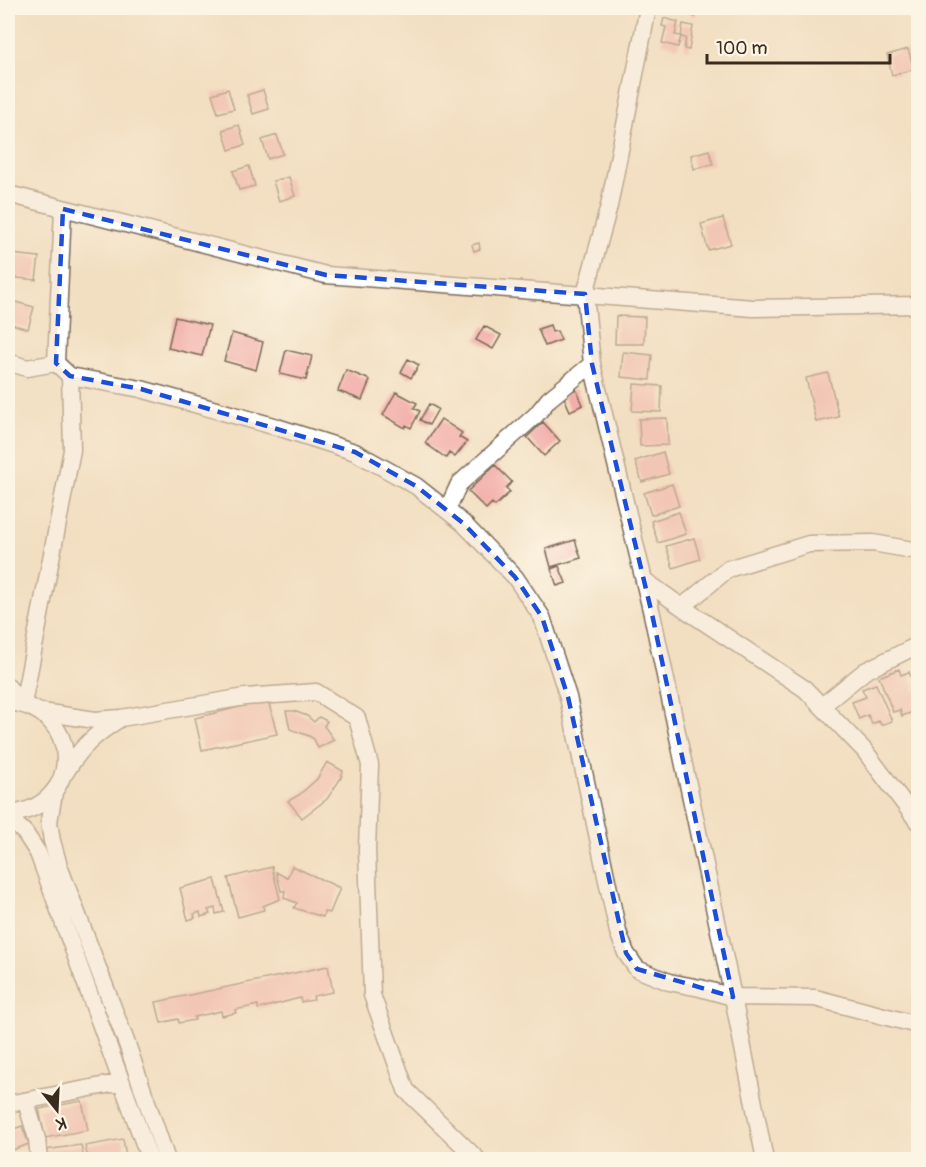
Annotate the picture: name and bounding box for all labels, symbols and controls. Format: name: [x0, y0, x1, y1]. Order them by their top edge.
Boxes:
scale bar: [707, 27, 890, 65]
text: 100 m: [716, 37, 768, 60]
north arrow: [27, 1080, 87, 1140]
text: K: [53, 1112, 69, 1134]

